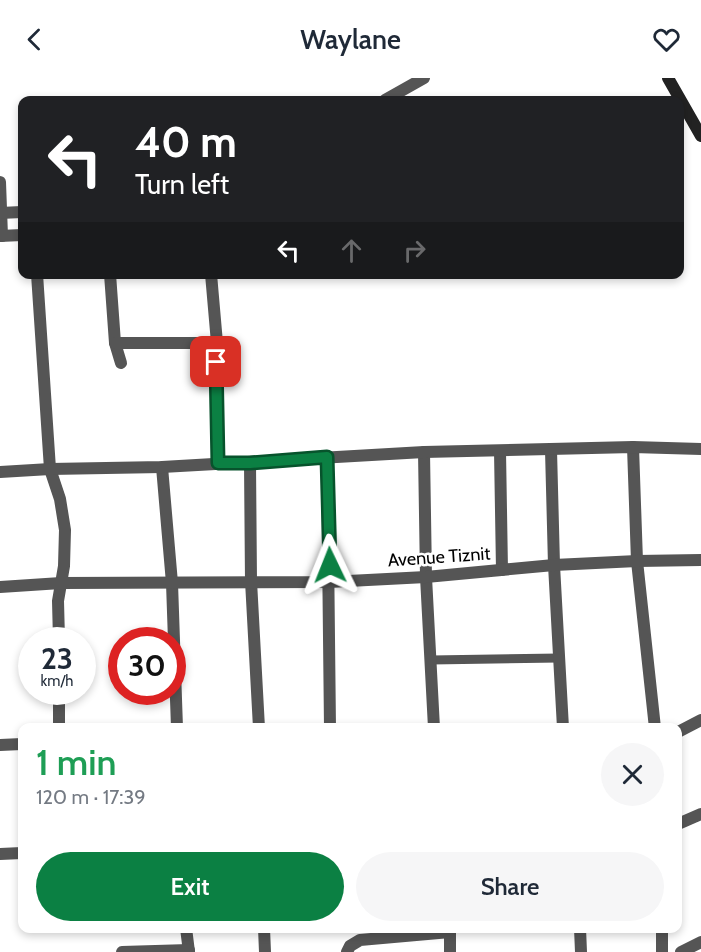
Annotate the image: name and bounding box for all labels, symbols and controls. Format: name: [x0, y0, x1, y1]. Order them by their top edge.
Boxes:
icon: back: [18, 23, 51, 56]
text: Waylane: [300, 23, 401, 56]
icon: heart: [650, 23, 683, 56]
text: 40 m: [135, 116, 237, 168]
icon: left: [36, 120, 114, 198]
text: Turn left: [135, 168, 229, 201]
icon: left: [272, 234, 305, 267]
icon: ahead: [335, 234, 368, 267]
icon: right: [398, 234, 431, 267]
pin: [190, 336, 241, 387]
icon: arrive: [199, 345, 232, 378]
position arrow: [298, 533, 362, 597]
street label: Avenue Tiznit: [387, 542, 491, 572]
speed limit sign: 30: [108, 627, 186, 705]
text: 23: [41, 640, 73, 677]
text: km/h: [41, 672, 73, 690]
text: 1 min: [36, 740, 116, 784]
button: close: [601, 743, 664, 806]
text: 120 m · 17:39: [36, 785, 146, 809]
button: Exit: [36, 852, 344, 921]
button: Share: [356, 852, 664, 921]

